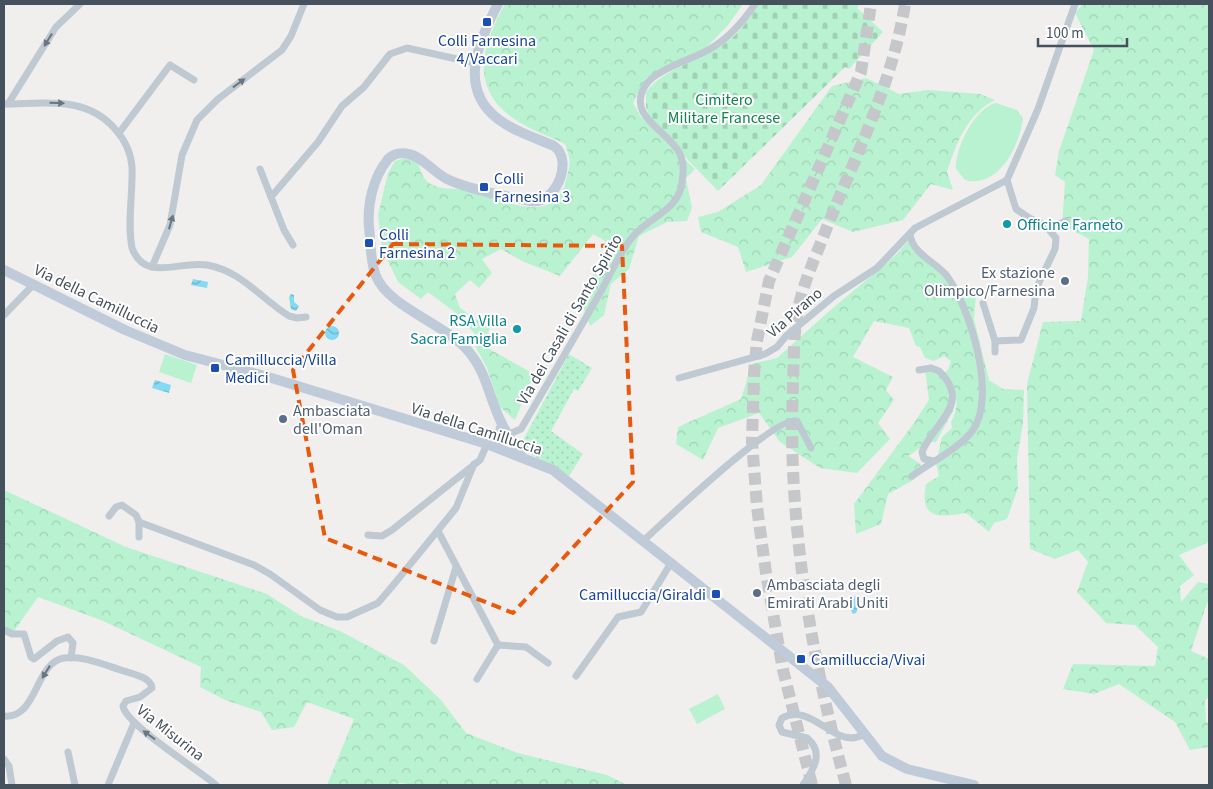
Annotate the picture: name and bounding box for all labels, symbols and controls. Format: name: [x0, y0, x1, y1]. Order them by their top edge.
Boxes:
scale bar: [1038, 15, 1127, 47]
marker: Colli Farnesina 4/Vaccari: [481, 16, 493, 28]
text: 100 m: [1046, 23, 1084, 44]
place label: Colli Farnesina 4/Vaccari: [438, 30, 536, 70]
one-way arrow: [43, 33, 52, 46]
one-way arrow: [232, 78, 246, 88]
park label: Cimitero Militare Francese: [668, 89, 780, 129]
one-way arrow: [49, 100, 65, 108]
place label: Colli Farnesina 3: [494, 168, 570, 208]
marker: Colli Farnesina 3: [478, 181, 490, 193]
place label: Officine Farneto: [1017, 214, 1123, 236]
one-way arrow: [167, 215, 175, 230]
marker: Officine Farneto: [1001, 218, 1013, 230]
place label: Colli Farnesina 2: [379, 224, 455, 264]
street label: Via dei Casali di Santo Spirito: [512, 230, 628, 409]
marker: Colli Farnesina 2: [363, 237, 375, 249]
street label: Via della Camilluccia: [30, 259, 163, 339]
place label: Ex stazione Olimpico/Farnesina: [924, 262, 1055, 302]
marker: Ex stazione Olimpico/Farnesina: [1059, 275, 1071, 287]
street label: Via Pirano: [762, 282, 827, 343]
place label: RSA Villa Sacra Famiglia: [410, 310, 507, 350]
marker: RSA Villa Sacra Famiglia: [511, 323, 523, 335]
place label: Camilluccia/Villa Medici: [225, 349, 337, 389]
marker: Camilluccia/Villa Medici: [209, 362, 221, 374]
street label: Via della Camilluccia: [408, 397, 545, 461]
place label: Ambasciata dell'Oman: [293, 400, 371, 440]
marker: Ambasciata dell'Oman: [277, 413, 289, 425]
place label: Ambasciata degli Emirati Arabi Uniti: [767, 574, 888, 614]
place label: Camilluccia/Giraldi: [579, 584, 706, 606]
marker: Ambasciata degli Emirati Arabi Uniti: [751, 587, 763, 599]
marker: Camilluccia/Giraldi: [710, 588, 722, 600]
place label: Camilluccia/Vivai: [811, 649, 925, 671]
marker: Camilluccia/Vivai: [795, 653, 807, 665]
one-way arrow: [41, 666, 50, 679]
street label: Via Misurina: [132, 699, 209, 766]
one-way arrow: [142, 730, 156, 740]

